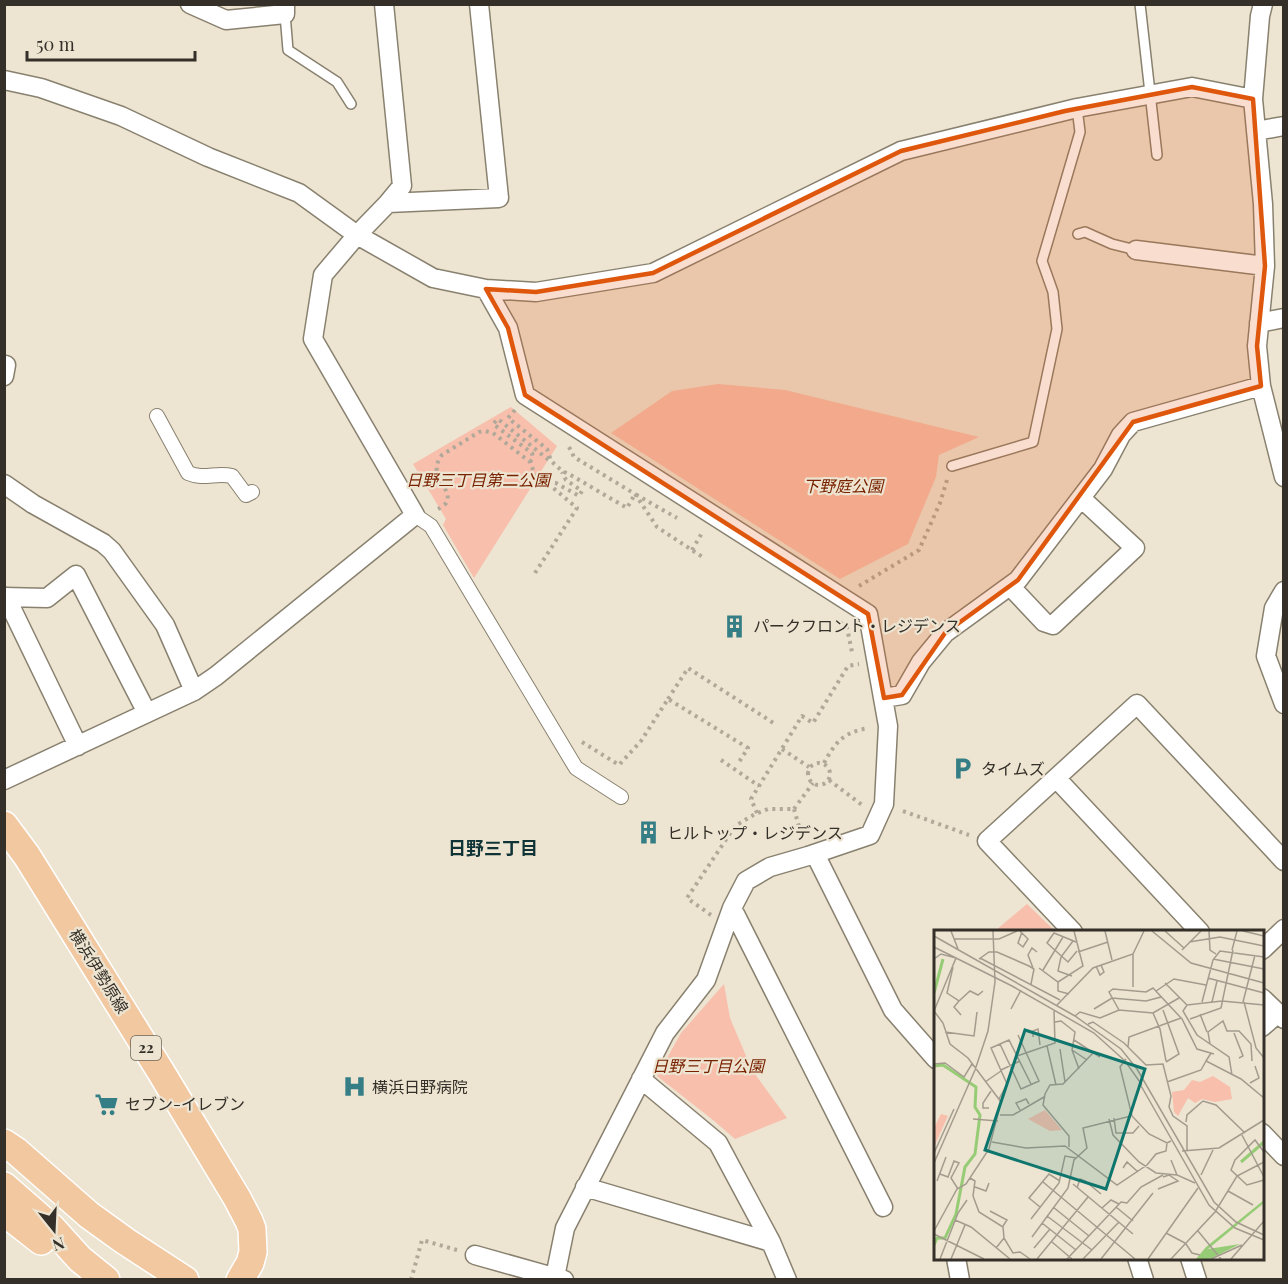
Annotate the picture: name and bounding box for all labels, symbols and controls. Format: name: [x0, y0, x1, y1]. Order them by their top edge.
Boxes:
scale bar: [27, 24, 195, 62]
text: 50 m: [36, 32, 75, 56]
park label: 日野三丁目第二公園: [406, 469, 552, 490]
park label: 下野庭公園: [803, 475, 885, 496]
building icon: パークフロント・レジデンス: [722, 613, 748, 639]
place label: パークフロント・レジデンス: [753, 615, 961, 636]
parking icon: タイムズ: [950, 756, 976, 782]
place label: タイムズ: [981, 758, 1045, 779]
building icon: ヒルトップ・レジデンス: [636, 820, 662, 846]
place label: ヒルトップ・レジデンス: [667, 822, 843, 843]
district label: 日野三丁目: [448, 836, 538, 860]
street label: 横浜伊勢原線: [65, 924, 134, 1017]
inset map: [934, 930, 1264, 1260]
road number: 22: [131, 1036, 161, 1060]
park label: 日野三丁目公園: [652, 1055, 766, 1076]
hospital icon: 横浜日野病院: [341, 1074, 367, 1100]
place label: 横浜日野病院: [372, 1076, 468, 1097]
supermarket icon: セブン-イレブン: [94, 1091, 120, 1117]
place label: セブン-イレブン: [125, 1093, 245, 1114]
north arrow: [24, 1200, 84, 1260]
text: N: [50, 1233, 68, 1257]

